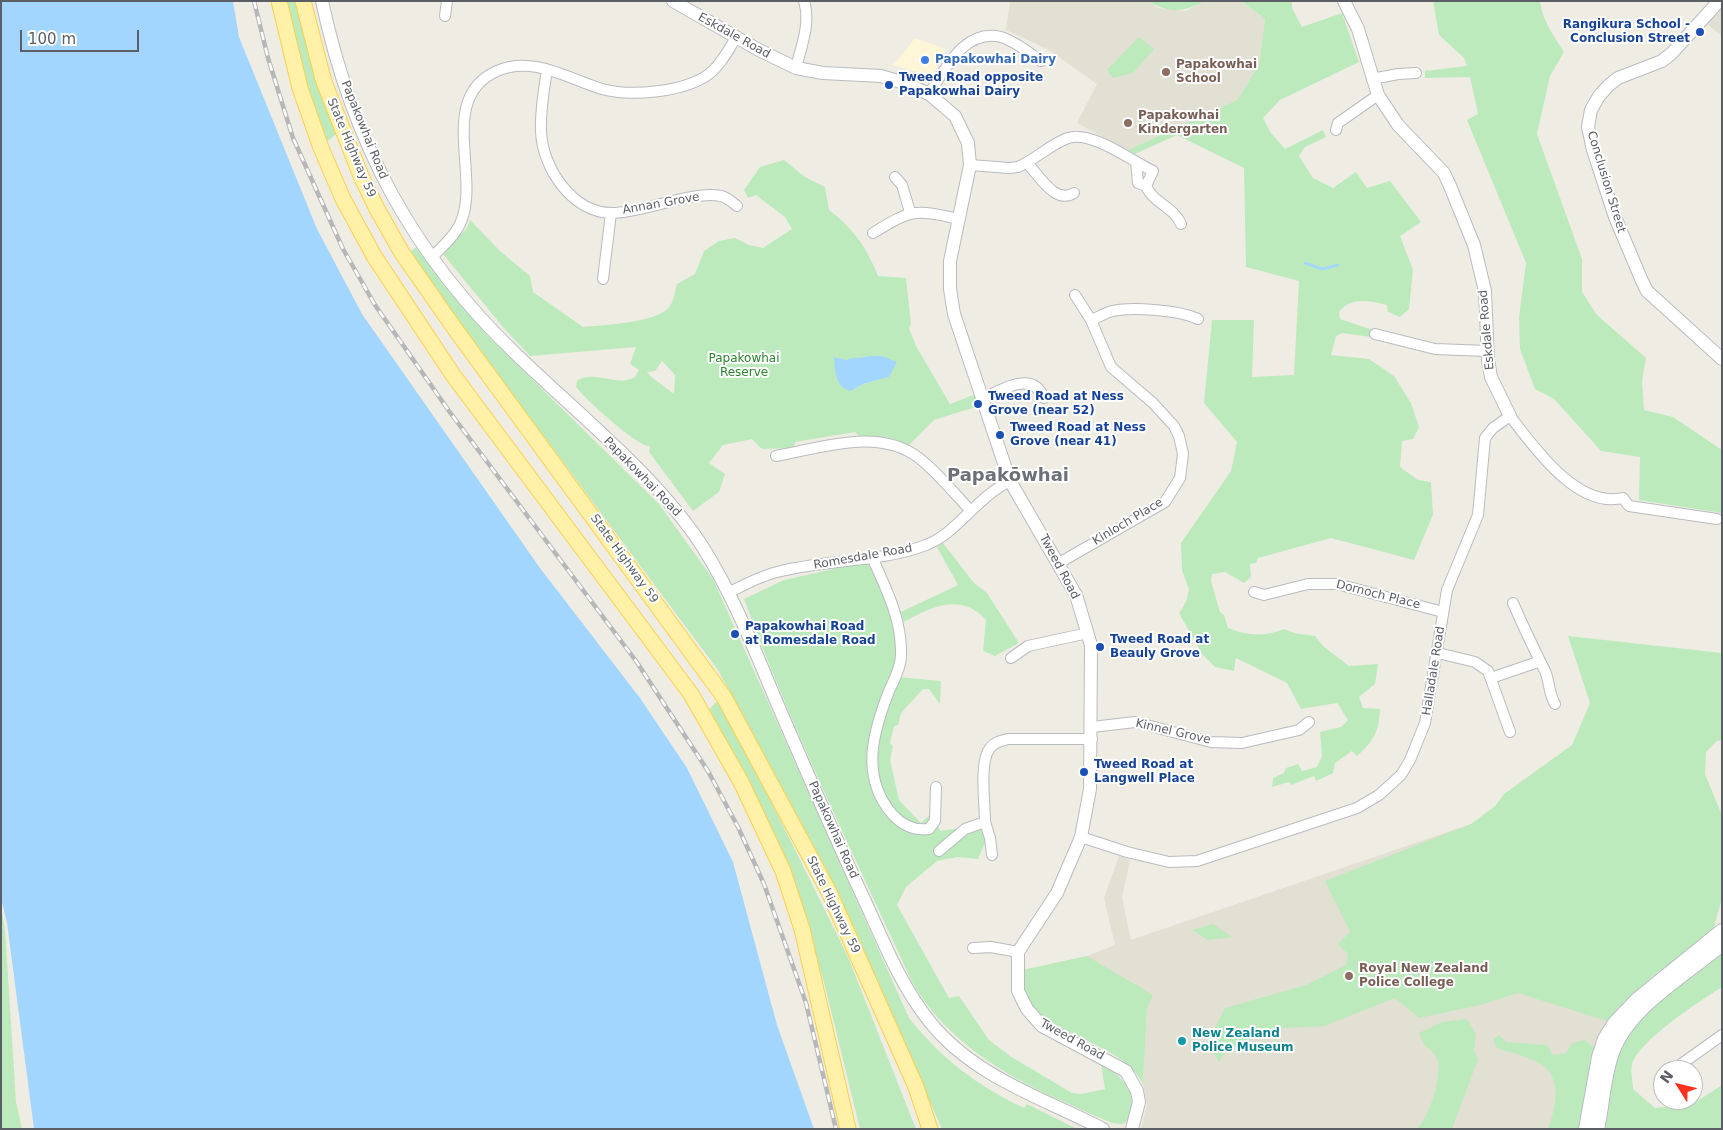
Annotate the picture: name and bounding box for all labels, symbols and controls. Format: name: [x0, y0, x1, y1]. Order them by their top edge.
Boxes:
street label: Eskdale Road: [695, 10, 773, 62]
place label: Rangikura School - Conclusion Street: [1563, 18, 1690, 46]
scale bar: [22, 20, 141, 52]
marker: Rangikura School - Conclusion Street: [1694, 26, 1706, 38]
text: 100 m: [28, 30, 76, 48]
place label: Papakowhai Dairy: [935, 53, 1056, 67]
marker: Papakowhai Dairy: [919, 54, 931, 66]
place label: Papakowhai School: [1176, 58, 1257, 86]
marker: Papakowhai School: [1160, 66, 1172, 78]
place label: Tweed Road opposite Papakowhai Dairy: [899, 71, 1043, 99]
street label: Papakowhai Road: [338, 79, 390, 181]
marker: Tweed Road opposite Papakowhai Dairy: [883, 79, 895, 91]
street label: State Highway 59: [324, 96, 378, 200]
place label: Papakowhai Kindergarten: [1138, 109, 1228, 137]
marker: Papakowhai Kindergarten: [1122, 117, 1134, 129]
street label: Conclusion Street: [1584, 129, 1628, 235]
street label: Annan Grove: [621, 190, 701, 218]
street label: Eskdale Road: [1476, 289, 1498, 371]
park label: Papakowhai Reserve: [709, 352, 779, 380]
place label: Tweed Road at Ness Grove (near 52): [988, 390, 1124, 418]
marker: Tweed Road at Ness Grove (near 52): [972, 398, 984, 410]
place label: Tweed Road at Ness Grove (near 41): [1010, 421, 1146, 449]
marker: Tweed Road at Ness Grove (near 41): [994, 429, 1006, 441]
street label: Papakowhai Road: [600, 434, 684, 520]
district label: Papakōwhai: [947, 465, 1069, 487]
street label: Kinloch Place: [1090, 495, 1166, 549]
street label: State Highway 59: [587, 512, 661, 606]
street label: Tweed Road: [1036, 532, 1082, 602]
street label: Romesdale Road: [812, 541, 914, 573]
street label: Dornoch Place: [1334, 578, 1422, 612]
place label: Papakowhai Road at Romesdale Road: [745, 620, 876, 648]
street label: Halladale Road: [1420, 625, 1448, 717]
marker: Papakowhai Road at Romesdale Road: [729, 628, 741, 640]
place label: Tweed Road at Beauly Grove: [1110, 633, 1209, 661]
marker: Tweed Road at Beauly Grove: [1094, 641, 1106, 653]
street label: Kinnel Grove: [1134, 716, 1212, 748]
place label: Tweed Road at Langwell Place: [1094, 758, 1195, 786]
marker: Tweed Road at Langwell Place: [1078, 766, 1090, 778]
street label: Papakowhai Road: [805, 779, 861, 881]
street label: State Highway 59: [803, 854, 863, 956]
place label: Royal New Zealand Police College: [1359, 962, 1488, 990]
marker: Royal New Zealand Police College: [1343, 970, 1355, 982]
street label: Tweed Road: [1037, 1016, 1107, 1064]
place label: New Zealand Police Museum: [1192, 1027, 1294, 1055]
marker: New Zealand Police Museum: [1176, 1035, 1188, 1047]
north arrow: [1653, 1060, 1703, 1110]
text: N: [1657, 1067, 1677, 1086]

